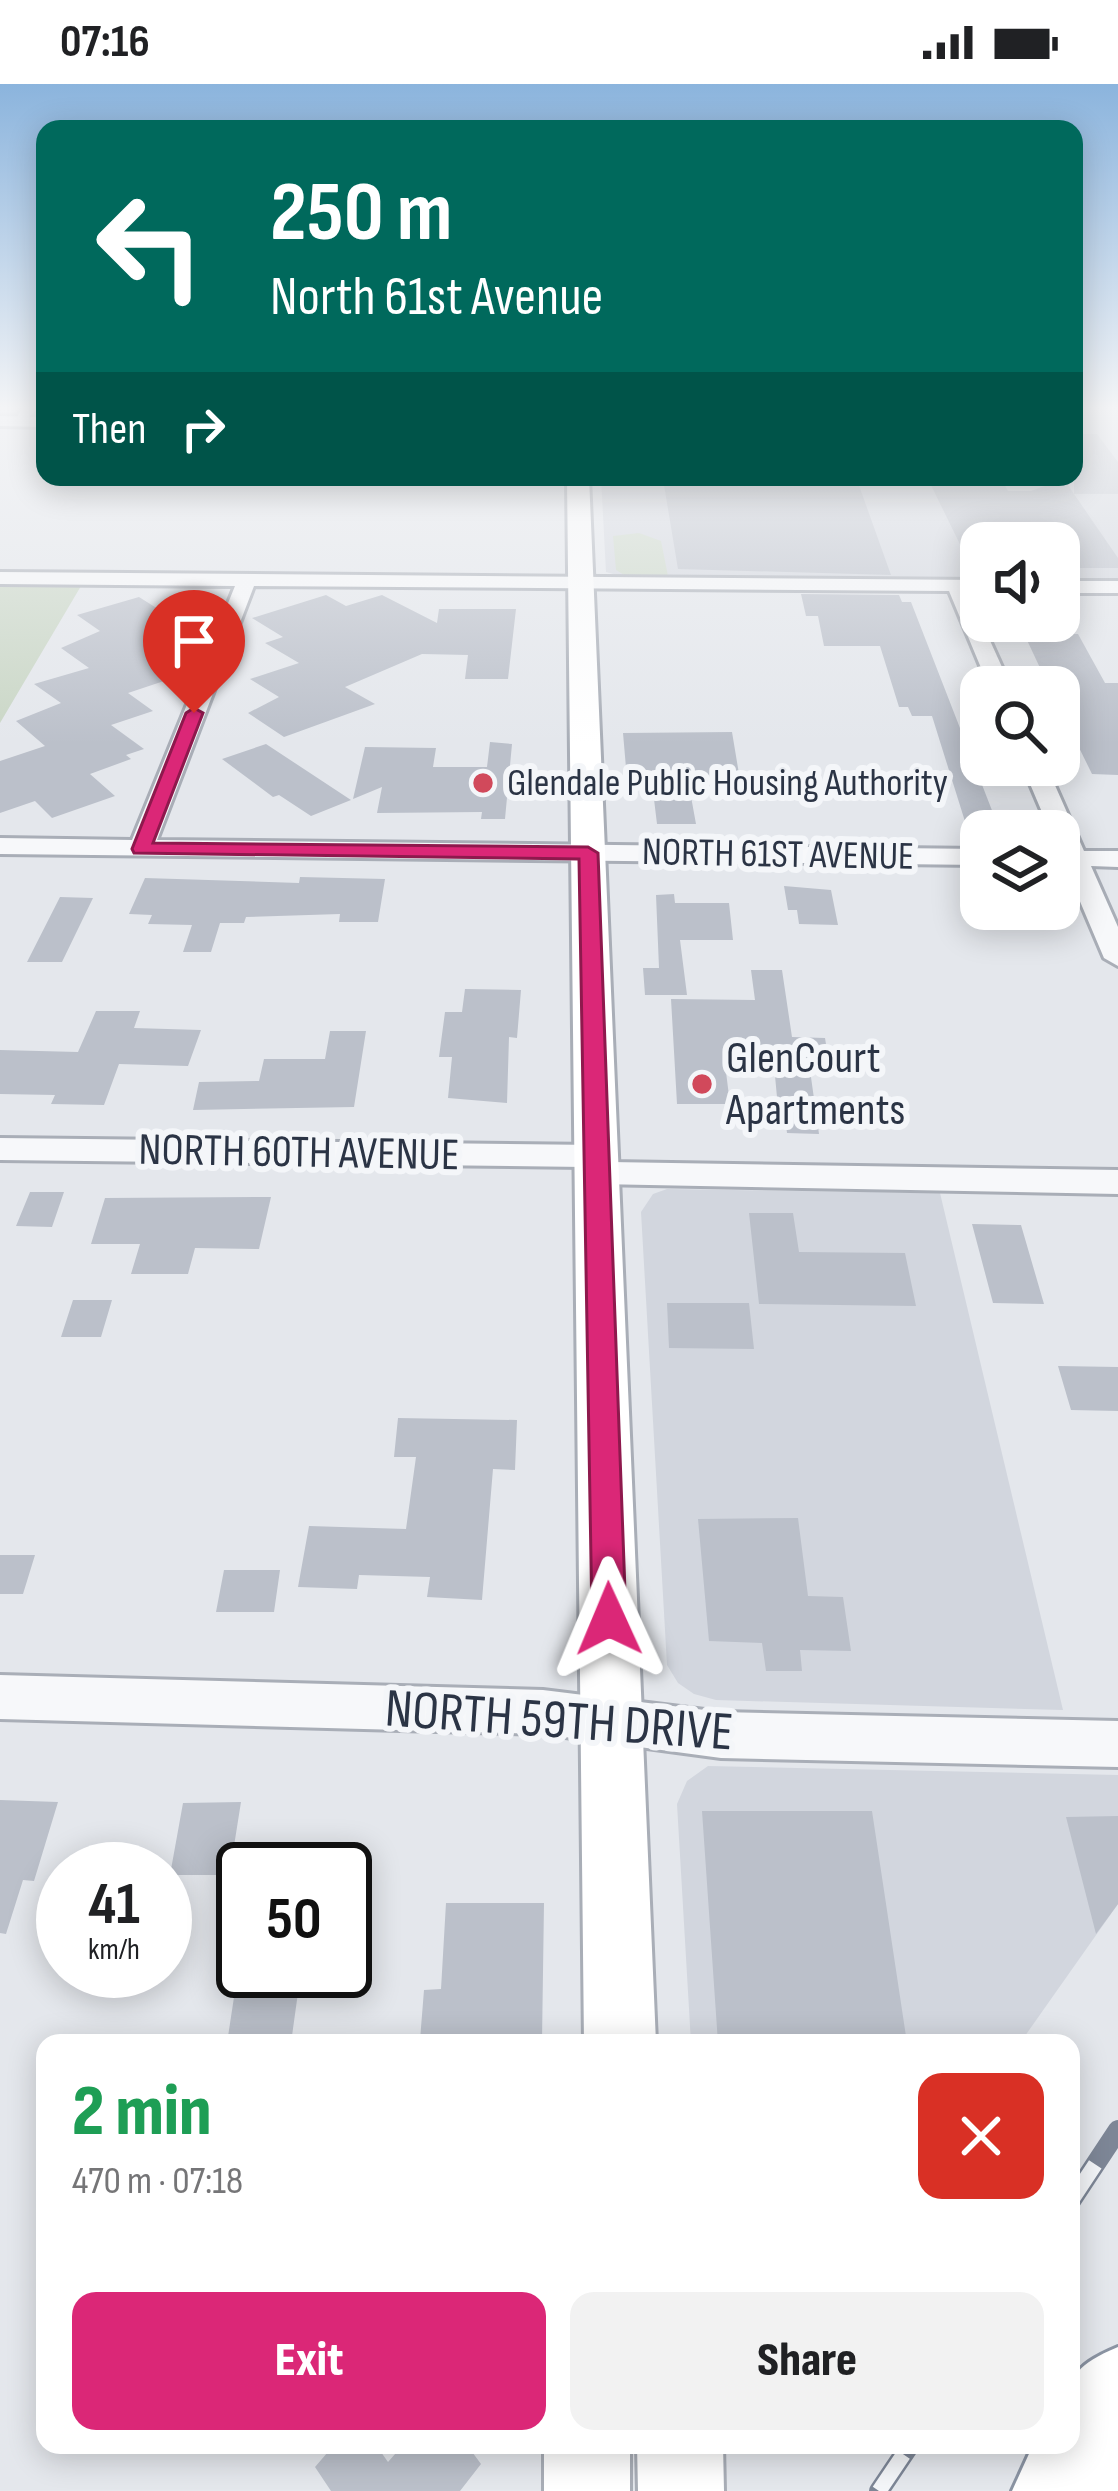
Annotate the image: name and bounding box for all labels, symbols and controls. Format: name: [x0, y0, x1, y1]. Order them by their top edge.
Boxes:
text: 07:16: [60, 15, 150, 70]
text: 250 m: [270, 163, 452, 264]
icon: left: [72, 168, 228, 324]
text: North 61st Avenue: [270, 265, 603, 330]
icon: right: [170, 396, 236, 462]
text: Then: [72, 402, 146, 457]
map controls: [960, 522, 1080, 930]
button: sound: [960, 522, 1080, 642]
pin: [143, 590, 245, 713]
icon: arrive: [161, 608, 227, 674]
button: search: [960, 666, 1080, 786]
place label: Glendale Public Housing Authority: [507, 760, 948, 807]
marker: Glendale Public Housing Authority: [470, 770, 496, 796]
button: layers: [960, 810, 1080, 930]
street label: NORTH 61ST AVENUE: [642, 829, 914, 881]
place label: GlenCourt Apartments: [725, 1031, 905, 1138]
marker: GlenCourt Apartments: [689, 1071, 715, 1097]
street label: NORTH 60TH AVENUE: [138, 1123, 460, 1183]
position arrow: [546, 1556, 672, 1682]
street label: NORTH 59TH DRIVE: [383, 1676, 735, 1766]
speed limit sign: 50: [216, 1842, 372, 1998]
text: 41: [88, 1869, 140, 1941]
text: km/h: [88, 1932, 140, 1968]
text: 2 min: [72, 2069, 212, 2156]
button: close: [918, 2073, 1044, 2199]
text: 470 m · 07:18: [72, 2158, 243, 2205]
button: Exit: [72, 2292, 546, 2430]
button: Share: [570, 2292, 1044, 2430]

